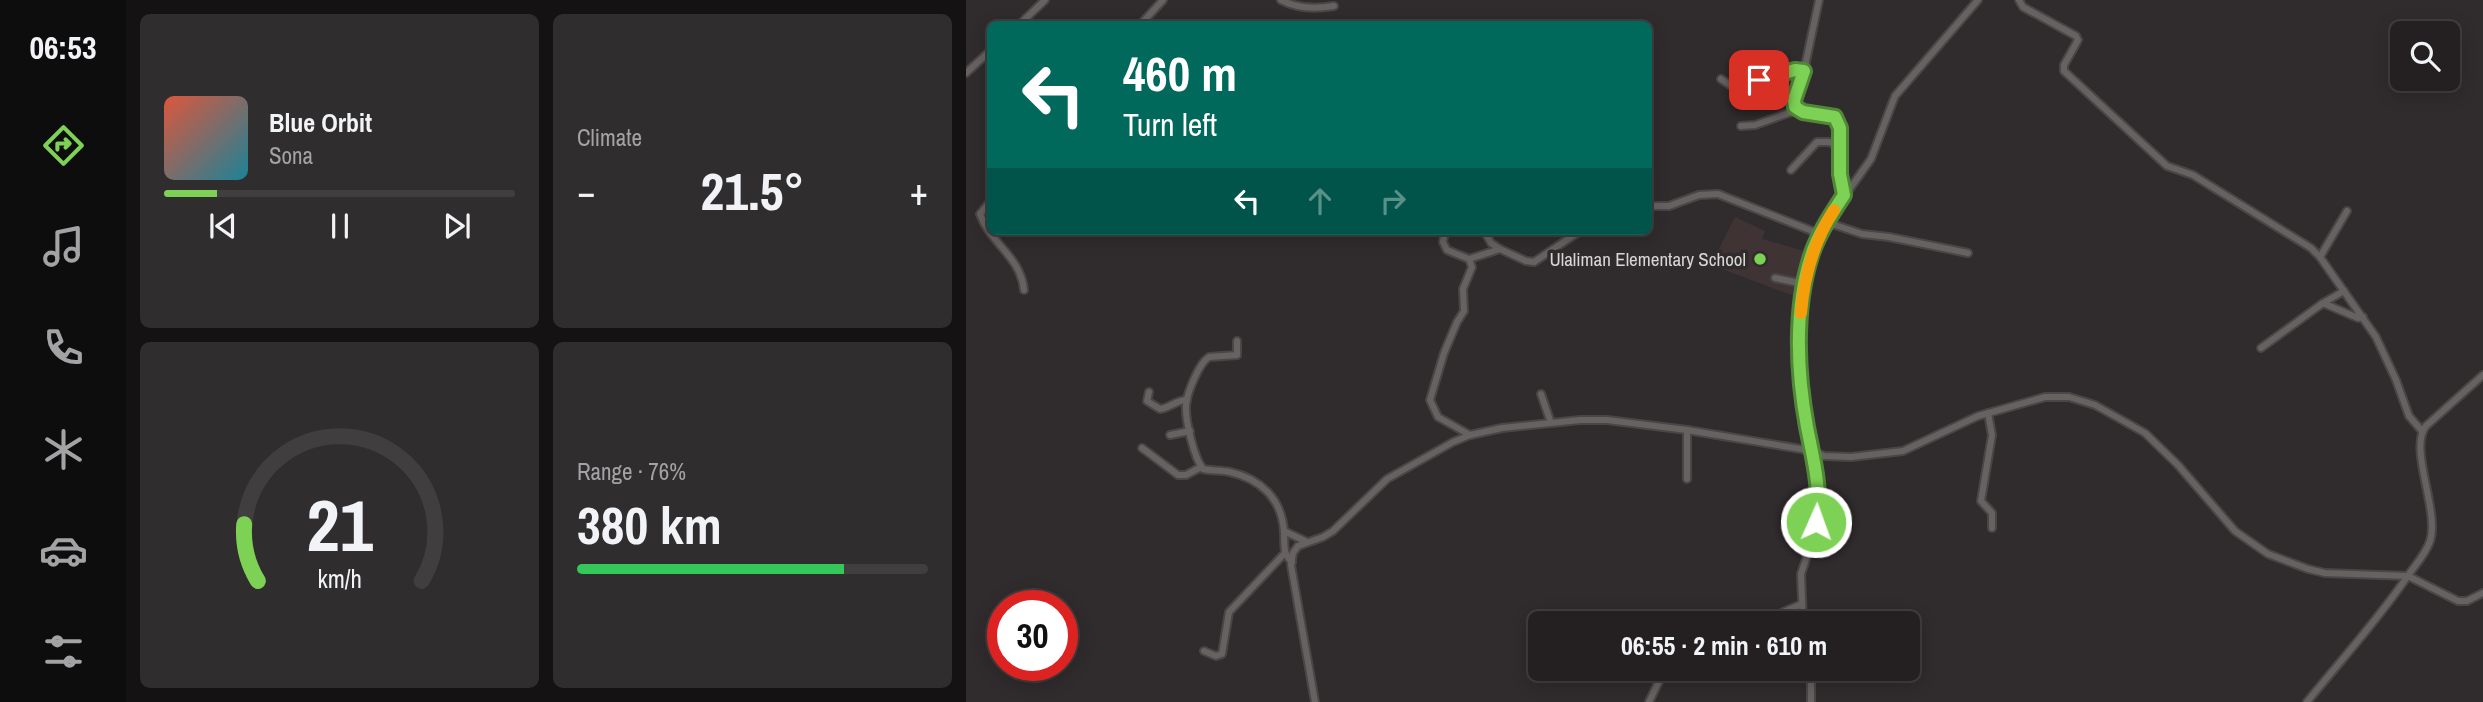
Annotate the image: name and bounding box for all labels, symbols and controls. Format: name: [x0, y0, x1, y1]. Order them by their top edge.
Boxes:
map controls: [2390, 21, 2460, 91]
button: search: [2390, 21, 2460, 91]
text: 06:53: [29, 26, 97, 69]
text: 460 m: [1123, 40, 1237, 106]
icon: left: [1008, 49, 1099, 140]
pin: [1729, 50, 1789, 110]
icon: arrive: [1740, 61, 1778, 99]
text: Turn left: [1123, 103, 1217, 146]
text: Blue Orbit: [269, 105, 372, 140]
icon: directions: [39, 121, 88, 170]
text: Climate: [577, 122, 642, 153]
text: Sona: [269, 140, 313, 171]
text: 21.5°: [701, 156, 804, 226]
text: −: [577, 166, 595, 217]
text: +: [910, 166, 928, 217]
icon: left: [1228, 182, 1266, 220]
icon: ahead: [1301, 182, 1339, 220]
icon: right: [1374, 182, 1412, 220]
icon: previous: [204, 207, 242, 245]
icon: pause: [321, 207, 359, 245]
icon: next: [438, 207, 476, 245]
icon: music: [39, 222, 88, 271]
place label: Ulaliman Elementary School: [1549, 246, 1746, 272]
marker: Ulaliman Elementary School: [1752, 251, 1768, 267]
icon: phone: [39, 323, 88, 372]
icon: climate: [39, 425, 88, 474]
text: Range · 76%: [577, 456, 686, 487]
text: 21: [306, 476, 373, 574]
position arrow: [1779, 485, 1853, 559]
text: 380 km: [577, 490, 722, 560]
icon: car: [39, 526, 88, 575]
text: km/h: [317, 562, 362, 596]
speed limit sign: 30: [987, 590, 1078, 681]
icon: filters: [39, 627, 88, 676]
text: 06:55 · 2 min · 610 m: [1621, 628, 1827, 663]

